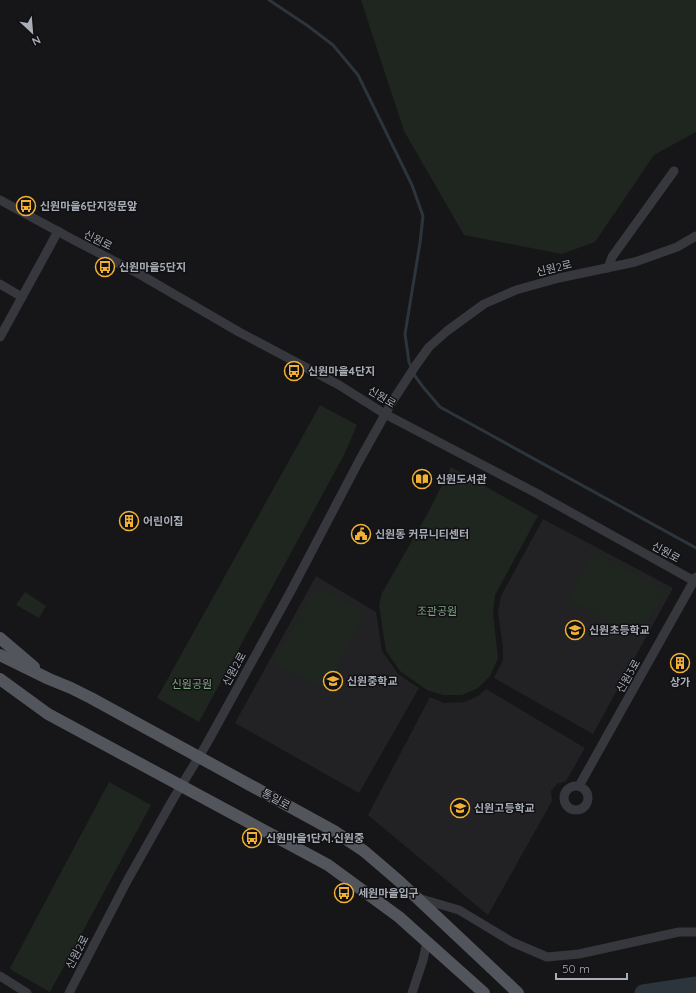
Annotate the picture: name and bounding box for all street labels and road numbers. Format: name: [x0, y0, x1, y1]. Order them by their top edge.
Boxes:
street label: 신원로: [81, 227, 115, 253]
street label: 신원2로: [535, 257, 573, 279]
street label: 신원로: [365, 383, 399, 411]
street label: 신원로: [649, 539, 683, 565]
street label: 신원2로: [219, 650, 249, 688]
street label: 신원3로: [613, 657, 643, 695]
street label: 통일로: [259, 786, 293, 812]
street label: 신원2로: [62, 933, 92, 971]

